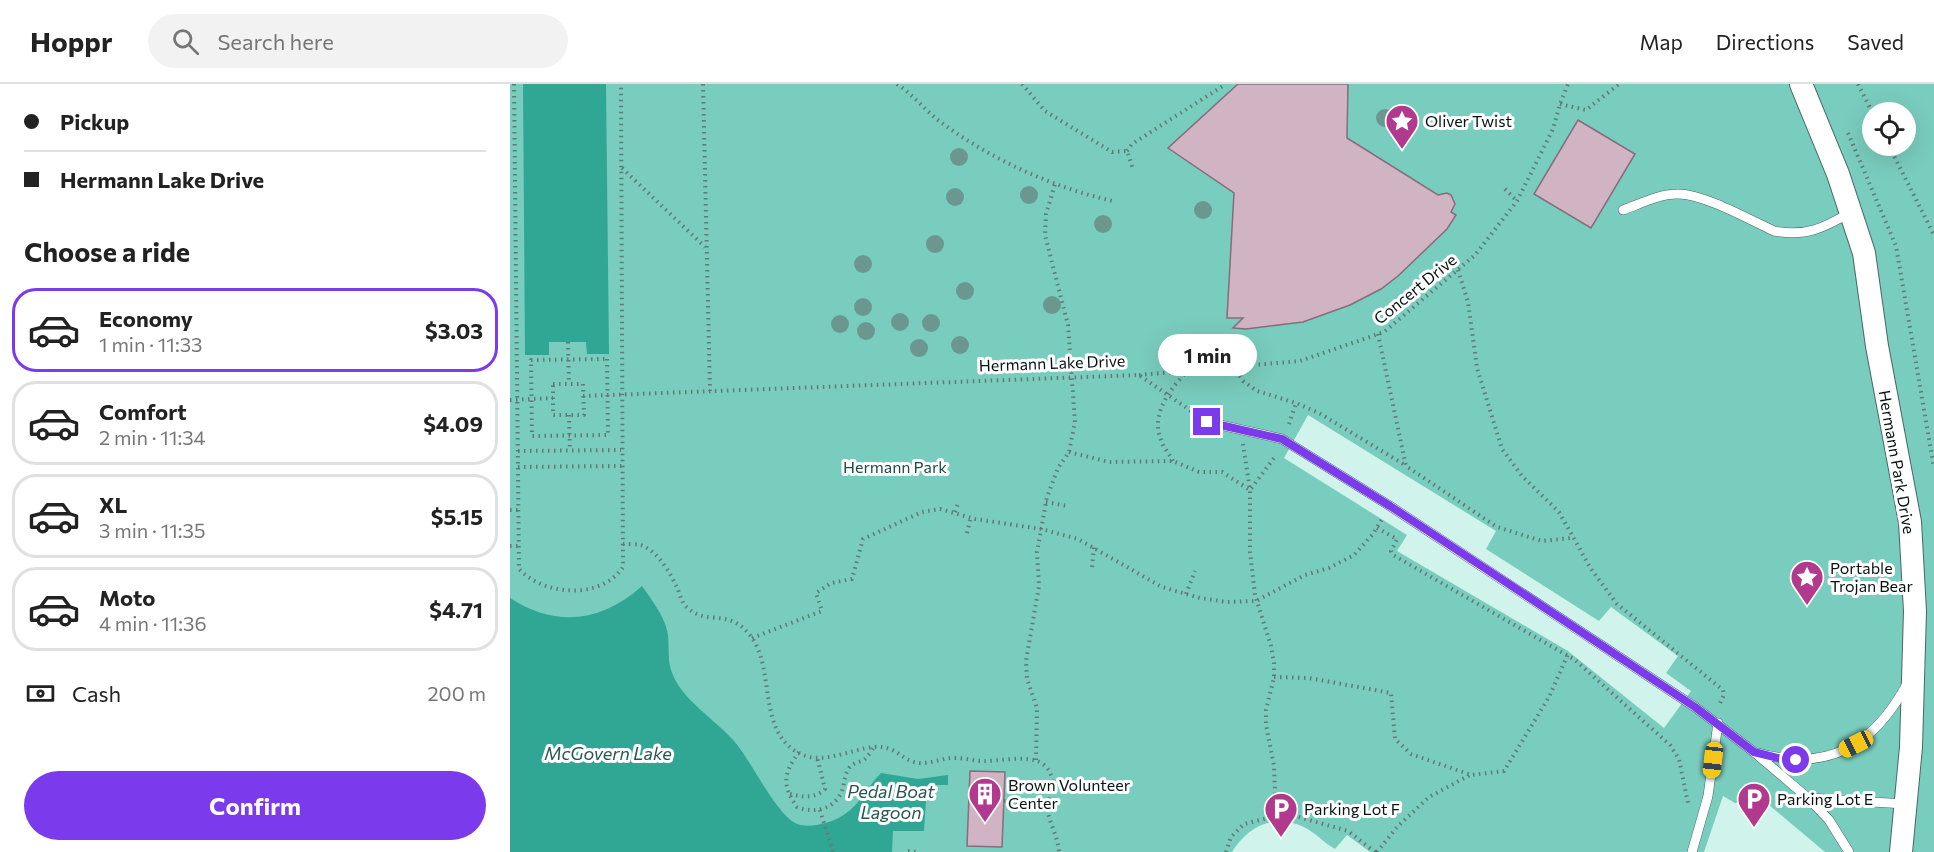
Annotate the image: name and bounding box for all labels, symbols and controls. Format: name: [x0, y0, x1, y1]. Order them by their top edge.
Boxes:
search box: [148, 14, 568, 68]
text: Hoppr: [30, 24, 112, 58]
icon: search: [169, 25, 202, 58]
text: Search here: [217, 28, 334, 55]
text: Map: [1640, 29, 1683, 54]
text: Directions: [1716, 29, 1814, 54]
text: Saved: [1847, 29, 1904, 54]
map controls: [1862, 102, 1916, 156]
button: locate: [1862, 102, 1916, 156]
place icon: Oliver Twist: [1384, 103, 1420, 150]
text: Pickup: [60, 108, 129, 135]
place label: Oliver Twist: [1425, 111, 1512, 130]
text: Hermann Lake Drive: [60, 166, 264, 193]
text: Choose a ride: [24, 235, 190, 268]
street label: Concert Drive: [1370, 250, 1460, 328]
icon: car: [27, 303, 81, 357]
text: Economy: [99, 305, 193, 332]
text: $3.03: [425, 317, 483, 344]
text: 1 min · 11:33: [99, 332, 202, 356]
callout: 1 min: [1158, 335, 1256, 377]
text: 1 min: [1184, 343, 1231, 367]
street label: Hermann Lake Drive: [978, 350, 1126, 375]
street label: Hermann Park Drive: [1875, 388, 1920, 535]
icon: car: [27, 396, 81, 450]
text: Comfort: [99, 398, 187, 425]
route end: [1193, 408, 1220, 435]
text: $4.09: [423, 410, 483, 437]
text: 2 min · 11:34: [99, 425, 206, 449]
park label: Hermann Park: [843, 457, 947, 476]
icon: car: [27, 489, 81, 543]
text: XL: [99, 491, 127, 518]
text: $5.15: [431, 503, 483, 530]
text: 3 min · 11:35: [99, 518, 205, 542]
place label: Portable Trojan Bear: [1830, 558, 1913, 595]
place icon: Portable Trojan Bear: [1789, 559, 1825, 606]
icon: car: [27, 582, 81, 636]
text: Moto: [99, 584, 155, 611]
text: $4.71: [429, 596, 483, 623]
text: 4 min · 11:36: [99, 611, 207, 635]
icon: cash: [24, 677, 57, 710]
text: Cash: [72, 680, 121, 707]
text: 200 m: [428, 681, 486, 705]
car: [1836, 728, 1876, 760]
car: [1702, 741, 1724, 779]
water label: McGovern Lake: [544, 742, 672, 764]
route start: [1782, 746, 1809, 773]
button: Confirm: [24, 771, 486, 840]
place label: Brown Volunteer Center: [1008, 775, 1131, 812]
building icon: Brown Volunteer Center: [967, 776, 1003, 823]
water label: Pedal Boat Lagoon: [847, 780, 935, 823]
parking icon: Parking Lot E: [1736, 781, 1772, 828]
place label: Parking Lot E: [1777, 789, 1873, 808]
parking icon: Parking Lot F: [1263, 791, 1299, 838]
place label: Parking Lot F: [1304, 799, 1400, 818]

